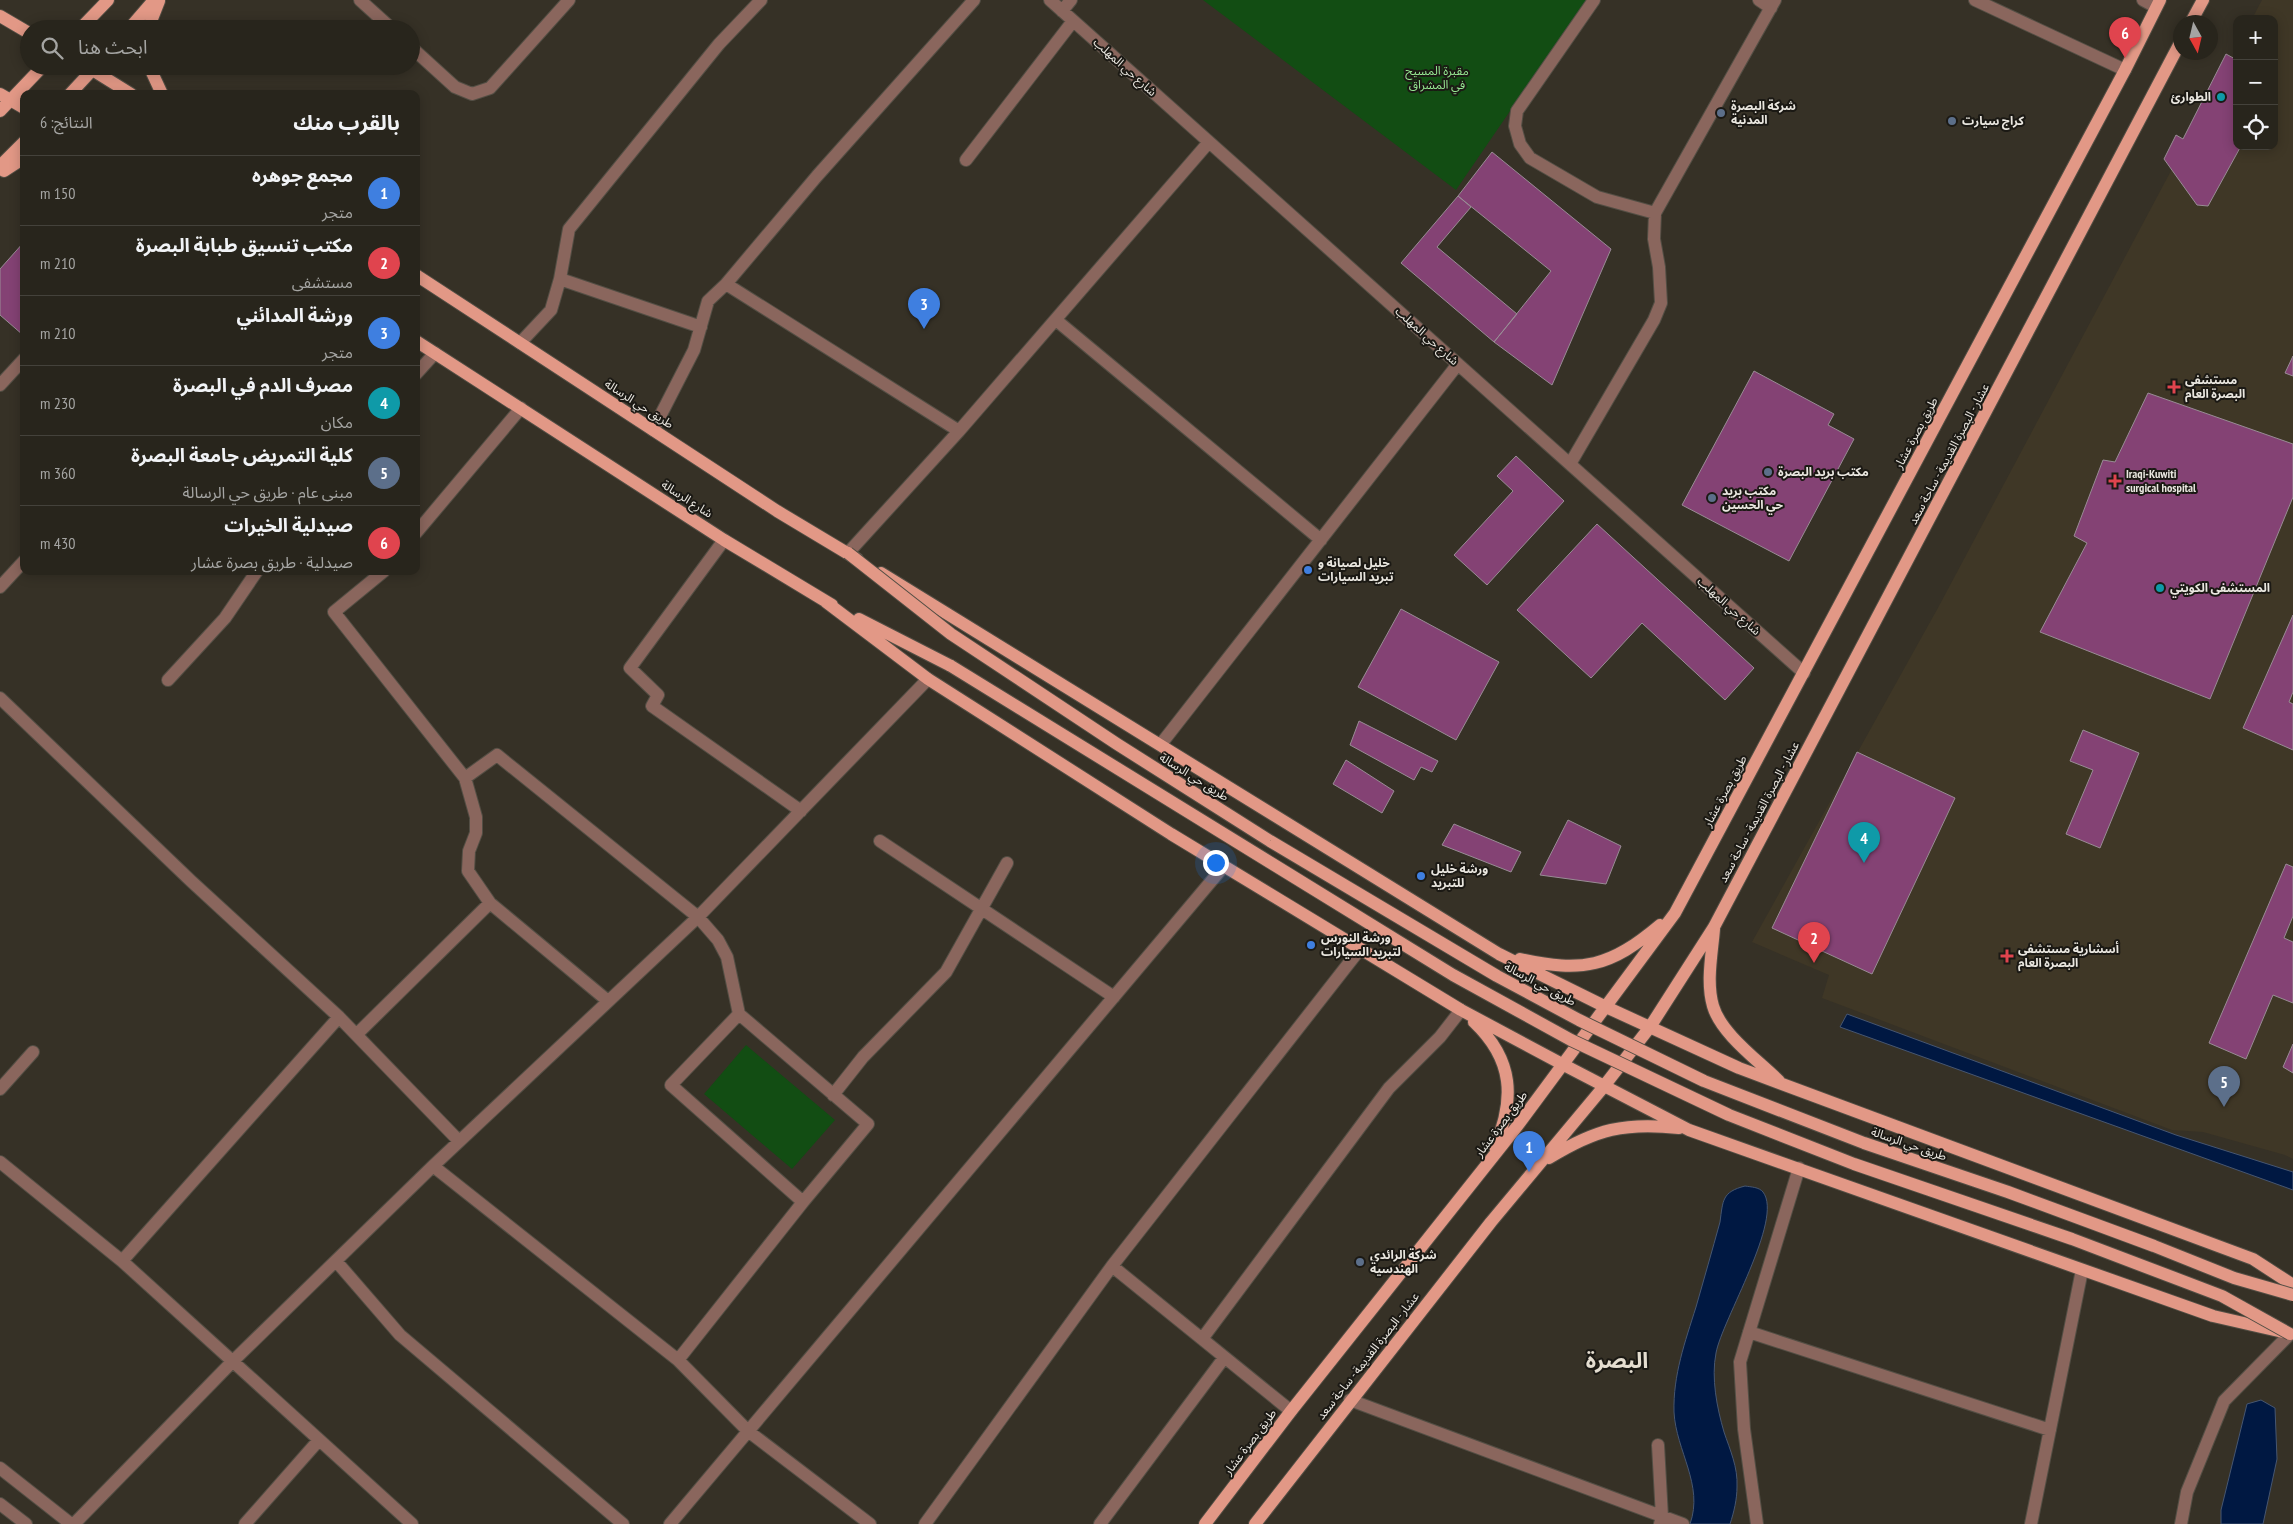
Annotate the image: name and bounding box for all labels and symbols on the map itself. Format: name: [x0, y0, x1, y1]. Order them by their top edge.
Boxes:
north arrow: [2173, 15, 2218, 60]
pin: 6: [2109, 17, 2141, 58]
street label: شارع حي المهلب: [1089, 34, 1160, 101]
park label: مقبرة المسيح في المشراق: [1405, 63, 1469, 95]
place label: الطوارئ: [2171, 89, 2211, 104]
marker: الطوارئ: [2215, 91, 2227, 103]
place label: شركة البصرة المدنية: [1731, 98, 1796, 127]
marker: شركة البصرة المدنية: [1715, 107, 1727, 119]
place label: كراج سيارت: [1962, 113, 2024, 130]
marker: كراج سيارت: [1946, 115, 1958, 127]
pin: 3: [908, 288, 940, 329]
street label: شارع حي المهلب: [1391, 303, 1462, 370]
place label: مستشفى البصرة العام: [2185, 372, 2245, 403]
street label: طريق حي الرسالة: [601, 376, 676, 434]
marker: مستشفى البصرة العام: [2167, 380, 2181, 394]
street label: عشار - البصرة القديمة - ساحة سعد: [1905, 381, 1992, 527]
street label: طريق بصرة عشار: [1890, 394, 1942, 472]
place label: مكتب بريد البصرة: [1778, 464, 1869, 479]
marker: مكتب بريد البصرة: [1762, 466, 1774, 478]
place label: Iraqi-Kuwiti surgical hospital: [2126, 466, 2196, 495]
marker: Iraqi-Kuwiti surgical hospital: [2108, 474, 2122, 488]
street label: شارع الرسالة: [658, 476, 716, 522]
place label: مكتب بريد حي الحسين: [1722, 483, 1784, 515]
marker: مكتب بريد حي الحسين: [1706, 492, 1718, 504]
place label: خليل لصيانة و تبريد السيارات: [1318, 555, 1394, 584]
marker: خليل لصيانة و تبريد السيارات: [1302, 564, 1314, 576]
street label: شارع حي المهلب: [1693, 573, 1764, 640]
place label: المستشفى الكويتي: [2170, 580, 2270, 598]
marker: المستشفى الكويتي: [2154, 582, 2166, 594]
street label: عشار - البصرة القديمة - ساحة سعد: [1715, 739, 1802, 885]
street label: طريق حي الرسالة: [1155, 749, 1232, 806]
street label: طريق بصرة عشار: [1699, 752, 1751, 830]
pin: 4: [1848, 822, 1880, 863]
your location: [1203, 850, 1229, 876]
place label: ورشة خليل للتبريد: [1431, 861, 1488, 890]
marker: ورشة خليل للتبريد: [1415, 870, 1427, 882]
pin: 2: [1798, 922, 1830, 963]
place label: ورشة النورس لتبريد السيارات: [1321, 930, 1401, 959]
marker: ورشة النورس لتبريد السيارات: [1305, 939, 1317, 951]
place label: أسشارية مستشفى البصرة العام: [2018, 941, 2119, 972]
marker: أسشارية مستشفى البصرة العام: [2000, 949, 2014, 963]
street label: طريق حي الرسالة: [1501, 958, 1579, 1011]
pin: 5: [2208, 1066, 2240, 1107]
street label: طريق بصرة عشار: [1470, 1088, 1531, 1161]
street label: طريق حي الرسالة: [1868, 1124, 1949, 1166]
pin: 1: [1513, 1131, 1545, 1172]
place label: شركة الرائدي الهندسية: [1370, 1247, 1437, 1276]
marker: شركة الرائدي الهندسية: [1354, 1256, 1366, 1268]
street label: عشار - البصرة القديمة - ساحة سعد: [1313, 1289, 1422, 1422]
district label: البصرة: [1586, 1346, 1648, 1374]
street label: طريق بصرة عشار: [1219, 1406, 1280, 1479]

